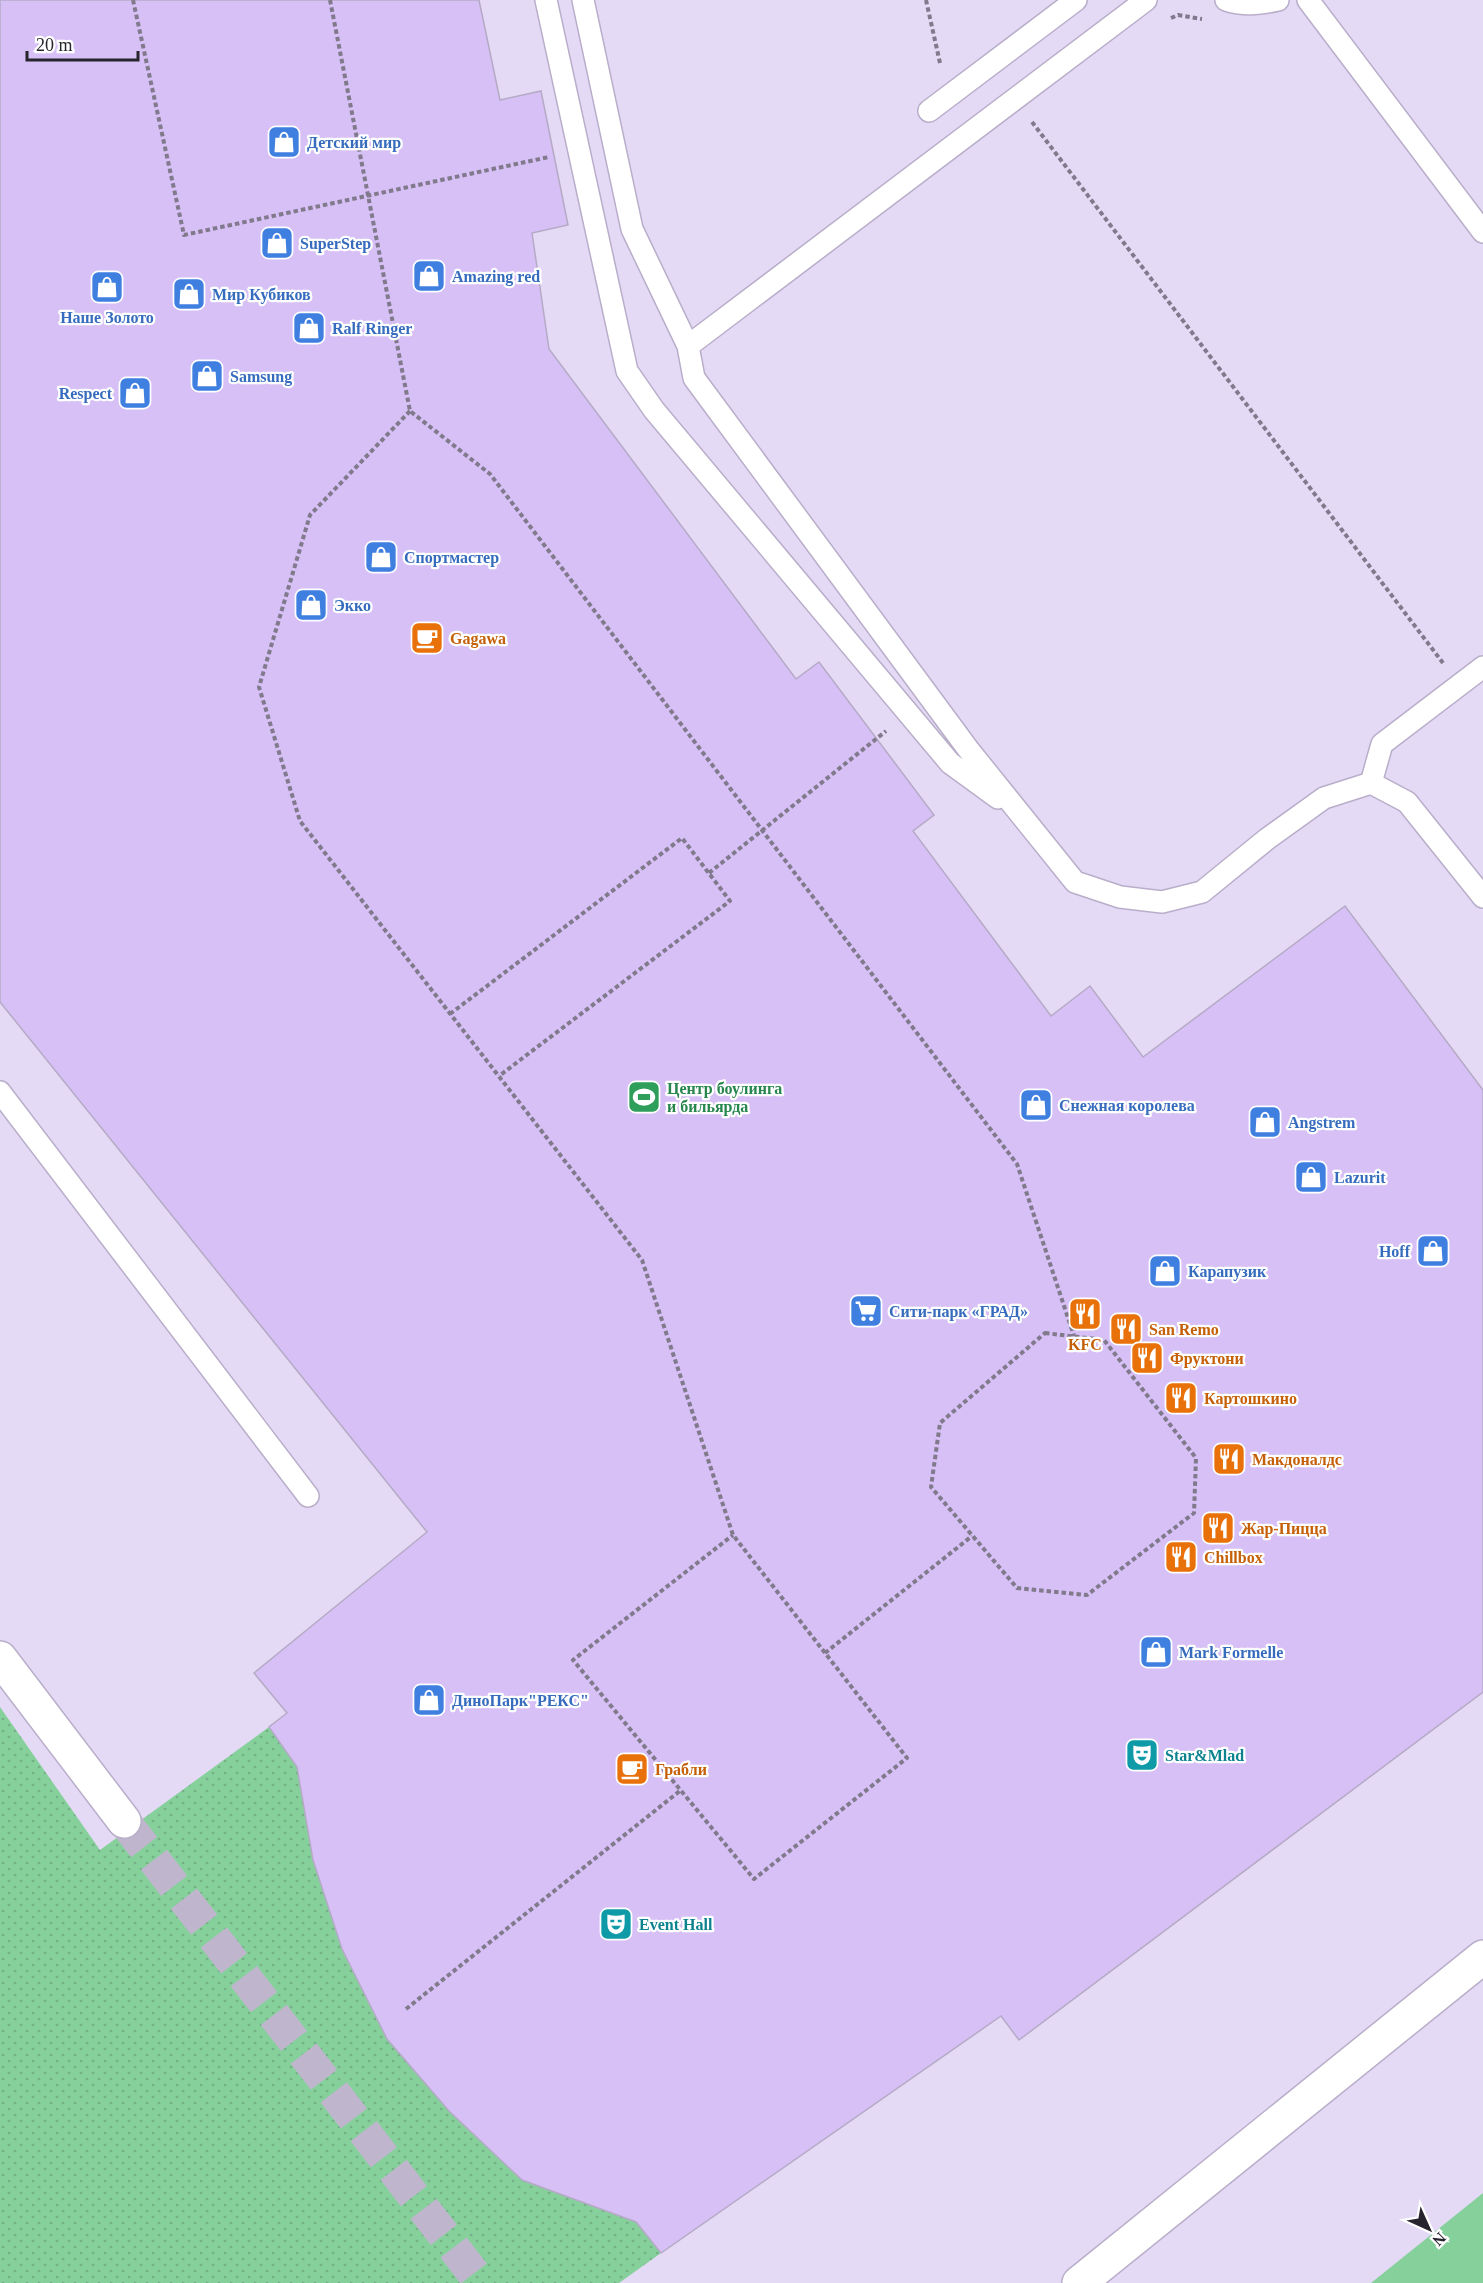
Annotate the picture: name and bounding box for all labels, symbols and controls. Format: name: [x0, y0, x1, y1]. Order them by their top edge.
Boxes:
scale bar: [27, 24, 138, 62]
text: 20 m: [36, 35, 73, 55]
shop icon: Детский мир: [266, 124, 302, 160]
place label: Детский мир: [307, 134, 401, 152]
shop icon: SuperStep: [259, 225, 295, 261]
place label: SuperStep: [300, 235, 371, 253]
shop icon: Amazing red: [411, 258, 447, 294]
place label: Amazing red: [452, 268, 540, 286]
shop icon: Наше Золото: [89, 269, 125, 305]
shop icon: Мир Кубиков: [171, 276, 207, 312]
place label: Мир Кубиков: [212, 286, 311, 304]
place label: Наше Золото: [60, 309, 154, 326]
shop icon: Ralf Ringer: [291, 310, 327, 346]
place label: Ralf Ringer: [332, 320, 412, 338]
shop icon: Samsung: [189, 358, 225, 394]
place label: Samsung: [230, 368, 292, 386]
shop icon: Respect: [117, 375, 153, 411]
place label: Respect: [59, 385, 113, 403]
shop icon: Спортмастер: [363, 539, 399, 575]
place label: Спортмастер: [404, 549, 499, 567]
shop icon: Экко: [293, 587, 329, 623]
place label: Экко: [334, 597, 371, 614]
cafe icon: Gagawa: [409, 620, 445, 656]
place label: Gagawa: [450, 630, 506, 648]
sports icon: Центр боулинга и бильярда: [626, 1079, 662, 1115]
place label: Центр боулинга и бильярда: [667, 1080, 782, 1116]
shop icon: Снежная королева: [1018, 1087, 1054, 1123]
place label: Снежная королева: [1059, 1097, 1195, 1115]
shop icon: Angstrem: [1247, 1104, 1283, 1140]
place label: Angstrem: [1288, 1114, 1356, 1132]
shop icon: Lazurit: [1293, 1159, 1329, 1195]
place label: Lazurit: [1334, 1169, 1386, 1186]
shop icon: Hoff: [1415, 1233, 1451, 1269]
place label: Hoff: [1379, 1243, 1411, 1260]
shop icon: Карапузик: [1147, 1253, 1183, 1289]
place label: Карапузик: [1188, 1263, 1267, 1281]
supermarket icon: Сити-парк «ГРАД»: [848, 1293, 884, 1329]
restaurant icon: KFC: [1067, 1296, 1103, 1332]
place label: Сити-парк «ГРАД»: [889, 1303, 1028, 1321]
restaurant icon: San Remo: [1108, 1311, 1144, 1347]
place label: San Remo: [1149, 1321, 1219, 1338]
place label: KFC: [1068, 1336, 1102, 1353]
restaurant icon: Фруктони: [1129, 1340, 1165, 1376]
place label: Фруктони: [1170, 1350, 1244, 1368]
restaurant icon: Картошкино: [1163, 1380, 1199, 1416]
place label: Картошкино: [1204, 1390, 1297, 1408]
restaurant icon: Макдоналдс: [1211, 1441, 1247, 1477]
place label: Макдоналдс: [1252, 1451, 1342, 1468]
restaurant icon: Жар-Пицца: [1200, 1510, 1236, 1546]
place label: Жар-Пицца: [1241, 1520, 1327, 1538]
restaurant icon: Chillbox: [1163, 1539, 1199, 1575]
place label: Chillbox: [1204, 1549, 1263, 1566]
shop icon: Mark Formelle: [1138, 1634, 1174, 1670]
place label: Mark Formelle: [1179, 1644, 1283, 1661]
shop icon: ДиноПарк"РЕКС": [411, 1682, 447, 1718]
place label: ДиноПарк"РЕКС": [452, 1692, 589, 1710]
theatre icon: Star&Mlad: [1124, 1737, 1160, 1773]
place label: Star&Mlad: [1165, 1747, 1244, 1764]
cafe icon: Грабли: [614, 1751, 650, 1787]
place label: Грабли: [655, 1761, 707, 1779]
theatre icon: Event Hall: [598, 1906, 634, 1942]
place label: Event Hall: [639, 1916, 713, 1933]
north arrow: [1399, 2199, 1459, 2259]
text: N: [1429, 2229, 1449, 2250]

